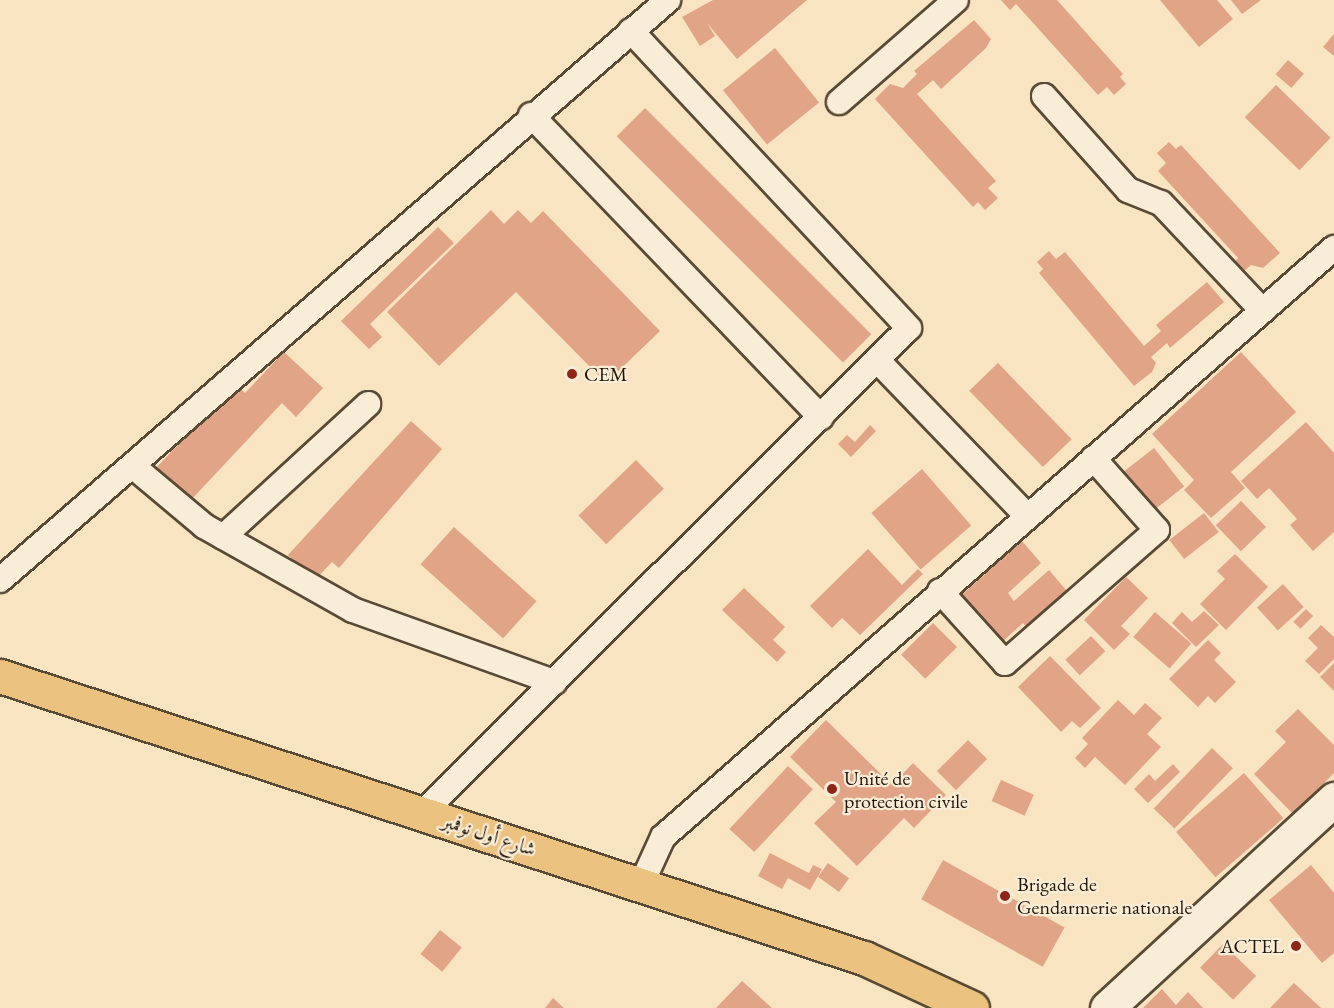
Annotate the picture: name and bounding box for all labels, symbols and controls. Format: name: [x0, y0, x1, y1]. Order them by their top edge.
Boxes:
place label: CEM: [584, 362, 627, 386]
marker: CEM: [565, 367, 579, 381]
place label: Unité de protection civile: [844, 766, 968, 813]
marker: Unité de protection civile: [825, 782, 839, 796]
street label: شارع أول نوفمبر: [439, 809, 539, 861]
place label: Brigade de Gendarmerie nationale: [1017, 873, 1192, 920]
marker: Brigade de Gendarmerie nationale: [998, 889, 1012, 903]
place label: ACTEL: [1220, 934, 1284, 958]
marker: ACTEL: [1289, 939, 1303, 953]

